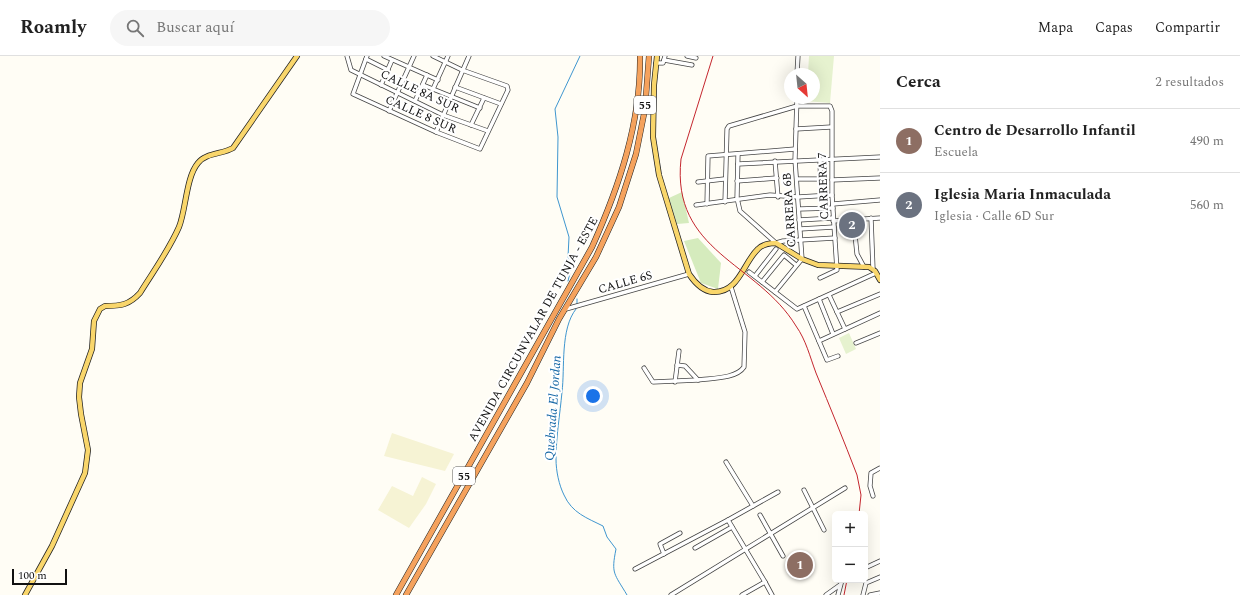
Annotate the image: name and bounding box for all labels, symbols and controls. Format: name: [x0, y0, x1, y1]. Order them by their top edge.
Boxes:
search box: [110, 10, 390, 46]
text: Roamly: [20, 13, 86, 42]
text: Buscar aquí: [156, 16, 234, 39]
icon: search: [124, 17, 146, 39]
text: Mapa: [1038, 17, 1073, 38]
text: Capas: [1095, 17, 1133, 38]
text: Compartir: [1155, 17, 1220, 38]
street label: CALLE 8A SUR: [377, 65, 462, 118]
north arrow: [784, 68, 820, 104]
text: Cerca: [896, 69, 941, 95]
text: 2 resultados: [1155, 72, 1224, 92]
street label: CALLE 8 SUR: [382, 90, 460, 139]
road number: 55: [634, 96, 656, 114]
text: Centro de Desarrollo Infantil: [934, 119, 1136, 142]
text: 1: [905, 131, 913, 151]
text: 490 m: [1190, 131, 1224, 151]
text: Escuela: [934, 142, 978, 162]
street label: CARRERA 7: [813, 152, 834, 220]
street label: CARRERA 6B: [777, 172, 802, 248]
text: Iglesia Maria Inmaculada: [934, 183, 1111, 206]
text: 2: [905, 195, 913, 215]
text: 560 m: [1190, 195, 1224, 215]
text: Iglesia · Calle 6D Sur: [934, 206, 1054, 226]
pin: 2: [839, 210, 865, 240]
street label: AVENIDA CIRCUNVALAR DE TUNJA - ESTE: [463, 213, 603, 445]
street label: CALLE 6S: [596, 266, 654, 299]
water label: Quebrada El Jordan: [539, 355, 567, 462]
your location: [583, 386, 603, 406]
road number: 55: [453, 467, 475, 485]
map controls: [832, 511, 868, 583]
button: +: [832, 511, 868, 547]
button: −: [832, 547, 868, 583]
pin: 1: [787, 550, 813, 580]
scale bar: [12, 567, 67, 586]
text: 100 m: [18, 567, 47, 584]

